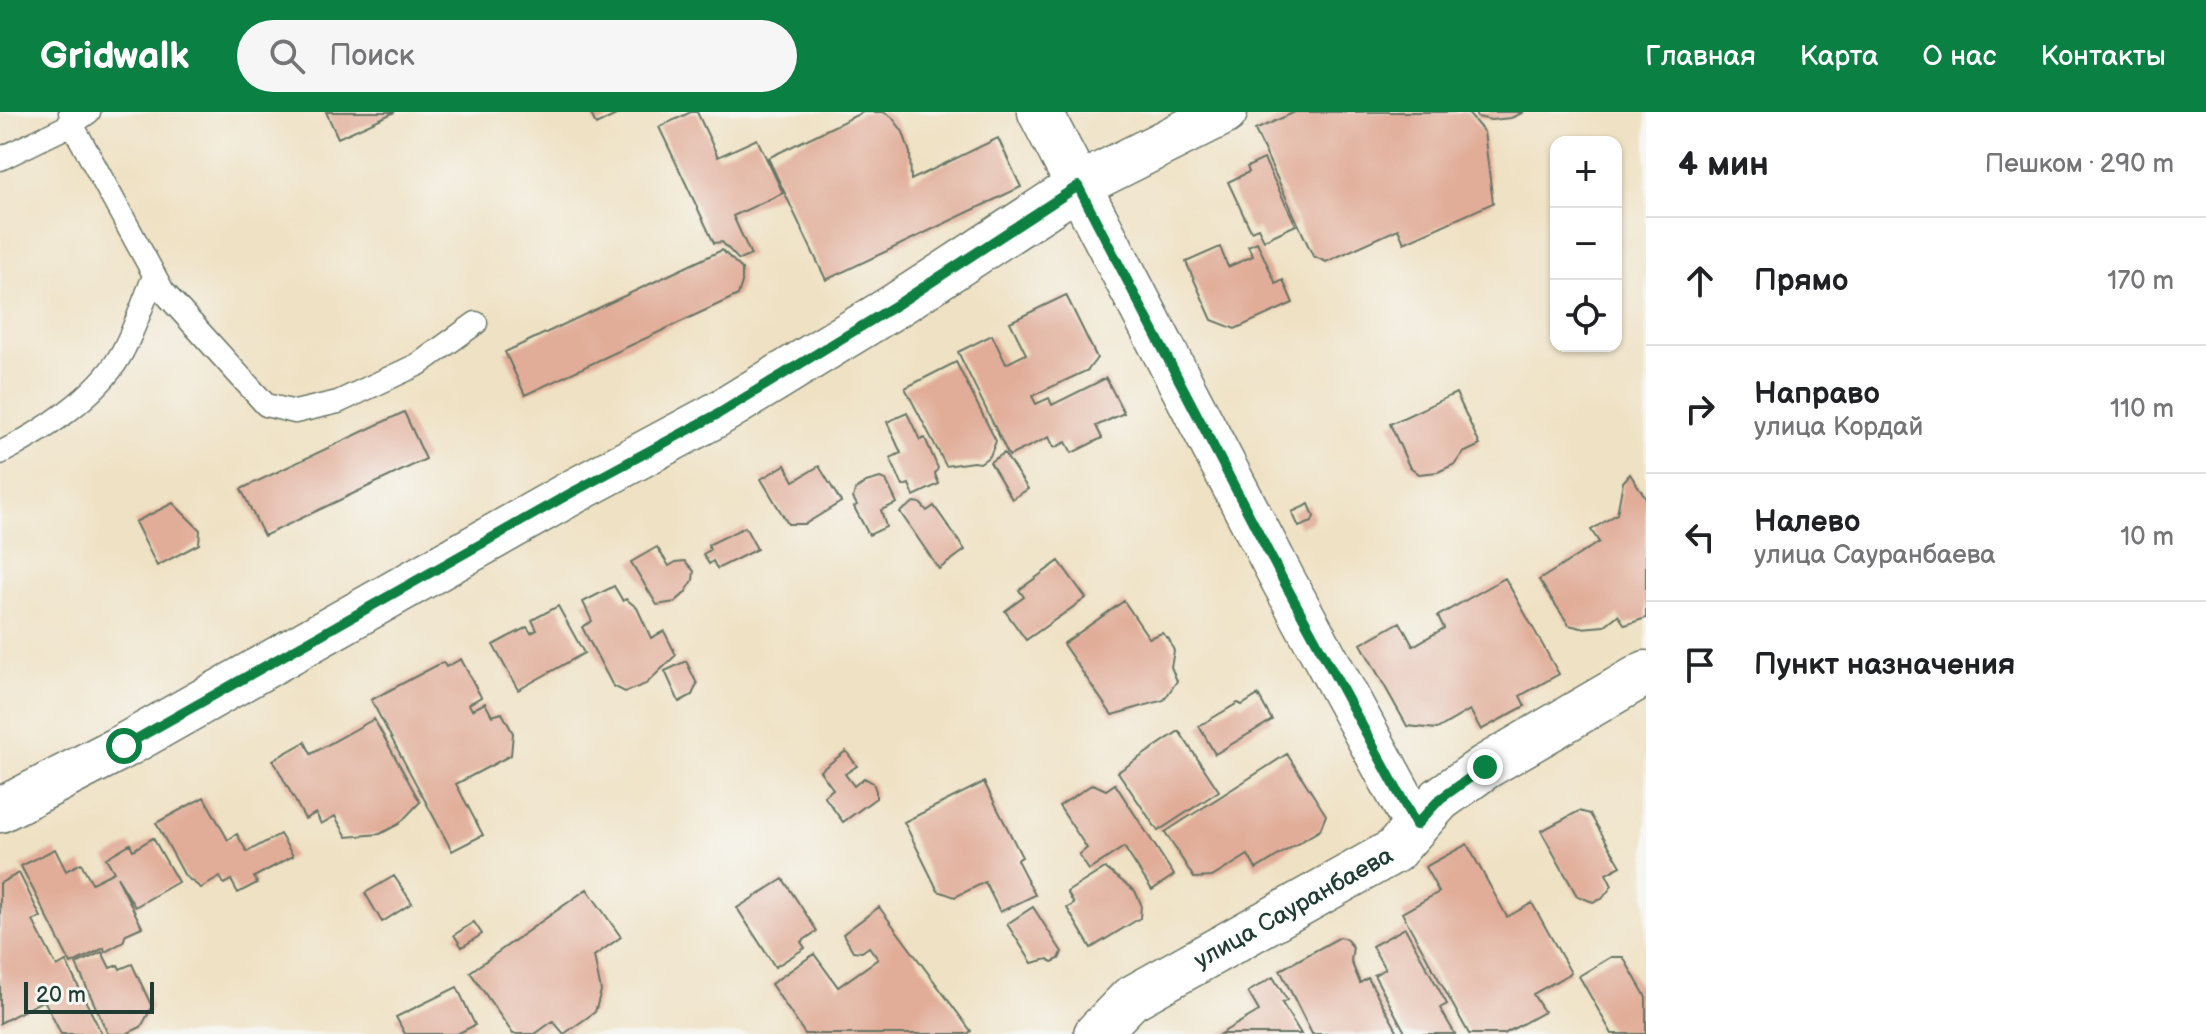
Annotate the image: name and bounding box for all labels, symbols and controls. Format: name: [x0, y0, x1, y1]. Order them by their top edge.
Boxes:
search box: [237, 20, 797, 92]
text: Gridwalk: [40, 34, 189, 79]
icon: search: [265, 34, 309, 78]
text: Поиск: [329, 38, 415, 74]
text: Главная: [1645, 40, 1756, 73]
text: Карта: [1800, 40, 1879, 73]
text: О нас: [1923, 40, 1996, 73]
text: Контакты: [2040, 40, 2166, 73]
map controls: [1550, 136, 1622, 352]
button: +: [1550, 136, 1622, 208]
text: 4 мин: [1678, 144, 1769, 185]
text: Пешком · 290 m: [1985, 149, 2174, 180]
button: −: [1550, 208, 1622, 280]
icon: ahead: [1678, 259, 1722, 303]
text: Прямо: [1754, 263, 1848, 299]
text: 170 m: [2107, 266, 2174, 297]
button: locate: [1550, 280, 1622, 352]
text: Направо: [1754, 376, 1880, 412]
icon: right: [1678, 387, 1722, 431]
text: 110 m: [2110, 394, 2174, 425]
text: улица Кордай: [1754, 412, 1923, 443]
text: Налево: [1754, 504, 1860, 540]
icon: left: [1678, 515, 1722, 559]
text: 10 m: [2120, 522, 2174, 553]
text: улица Сауранбаева: [1754, 540, 1996, 571]
icon: arrive: [1678, 643, 1722, 687]
text: Пункт назначения: [1754, 647, 2015, 683]
route start: [106, 728, 142, 764]
route end: [1467, 749, 1503, 785]
street label: улица Сауранбаева: [1189, 841, 1398, 975]
scale bar: [24, 978, 154, 1014]
text: 20 m: [36, 982, 86, 1009]

